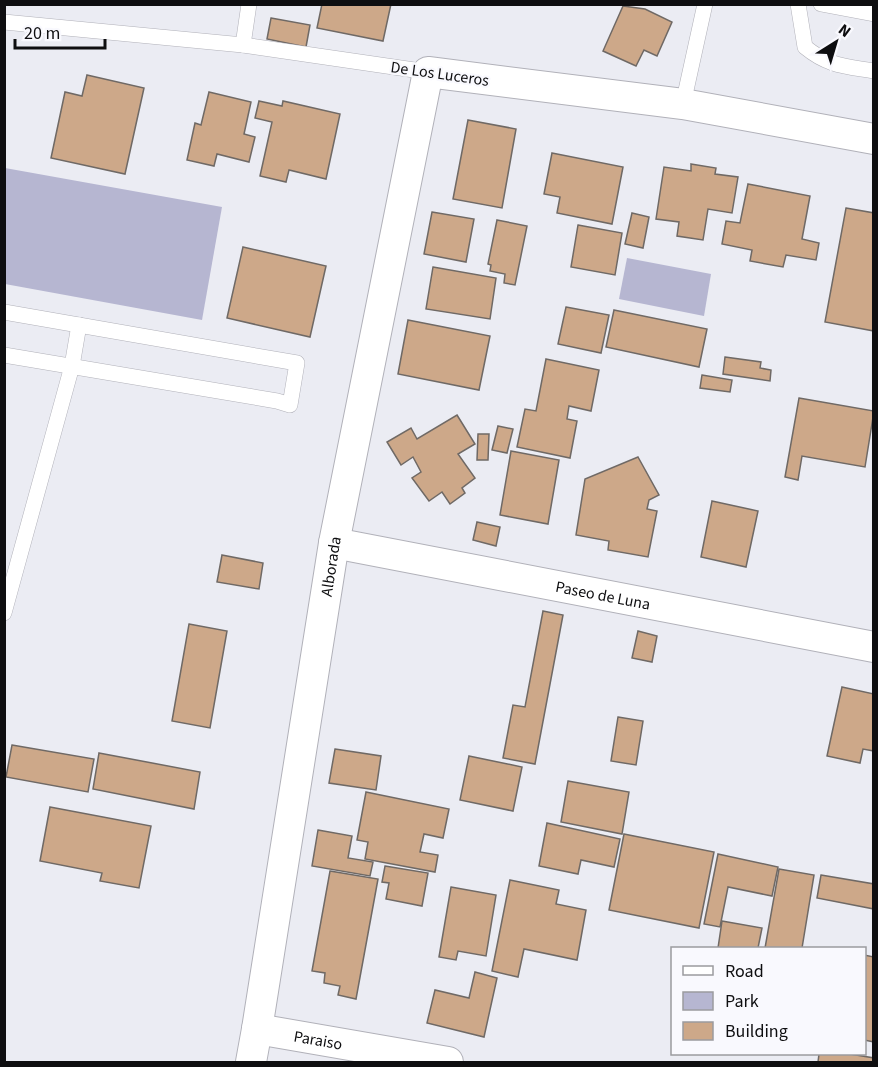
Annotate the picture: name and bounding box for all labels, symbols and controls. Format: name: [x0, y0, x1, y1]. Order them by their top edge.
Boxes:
scale bar: [15, 12, 105, 50]
north arrow: [806, 12, 866, 72]
text: N: [834, 19, 855, 43]
text: 20 m: [24, 21, 60, 46]
street label: De Los Luceros: [389, 56, 491, 92]
street label: Alborada: [316, 534, 347, 598]
street label: Paseo de Luna: [554, 576, 652, 616]
legend: [671, 947, 866, 1055]
text: Road: [725, 959, 764, 984]
text: Park: [725, 989, 759, 1014]
text: Building: [725, 1019, 788, 1044]
street label: Paraiso: [292, 1026, 344, 1056]

